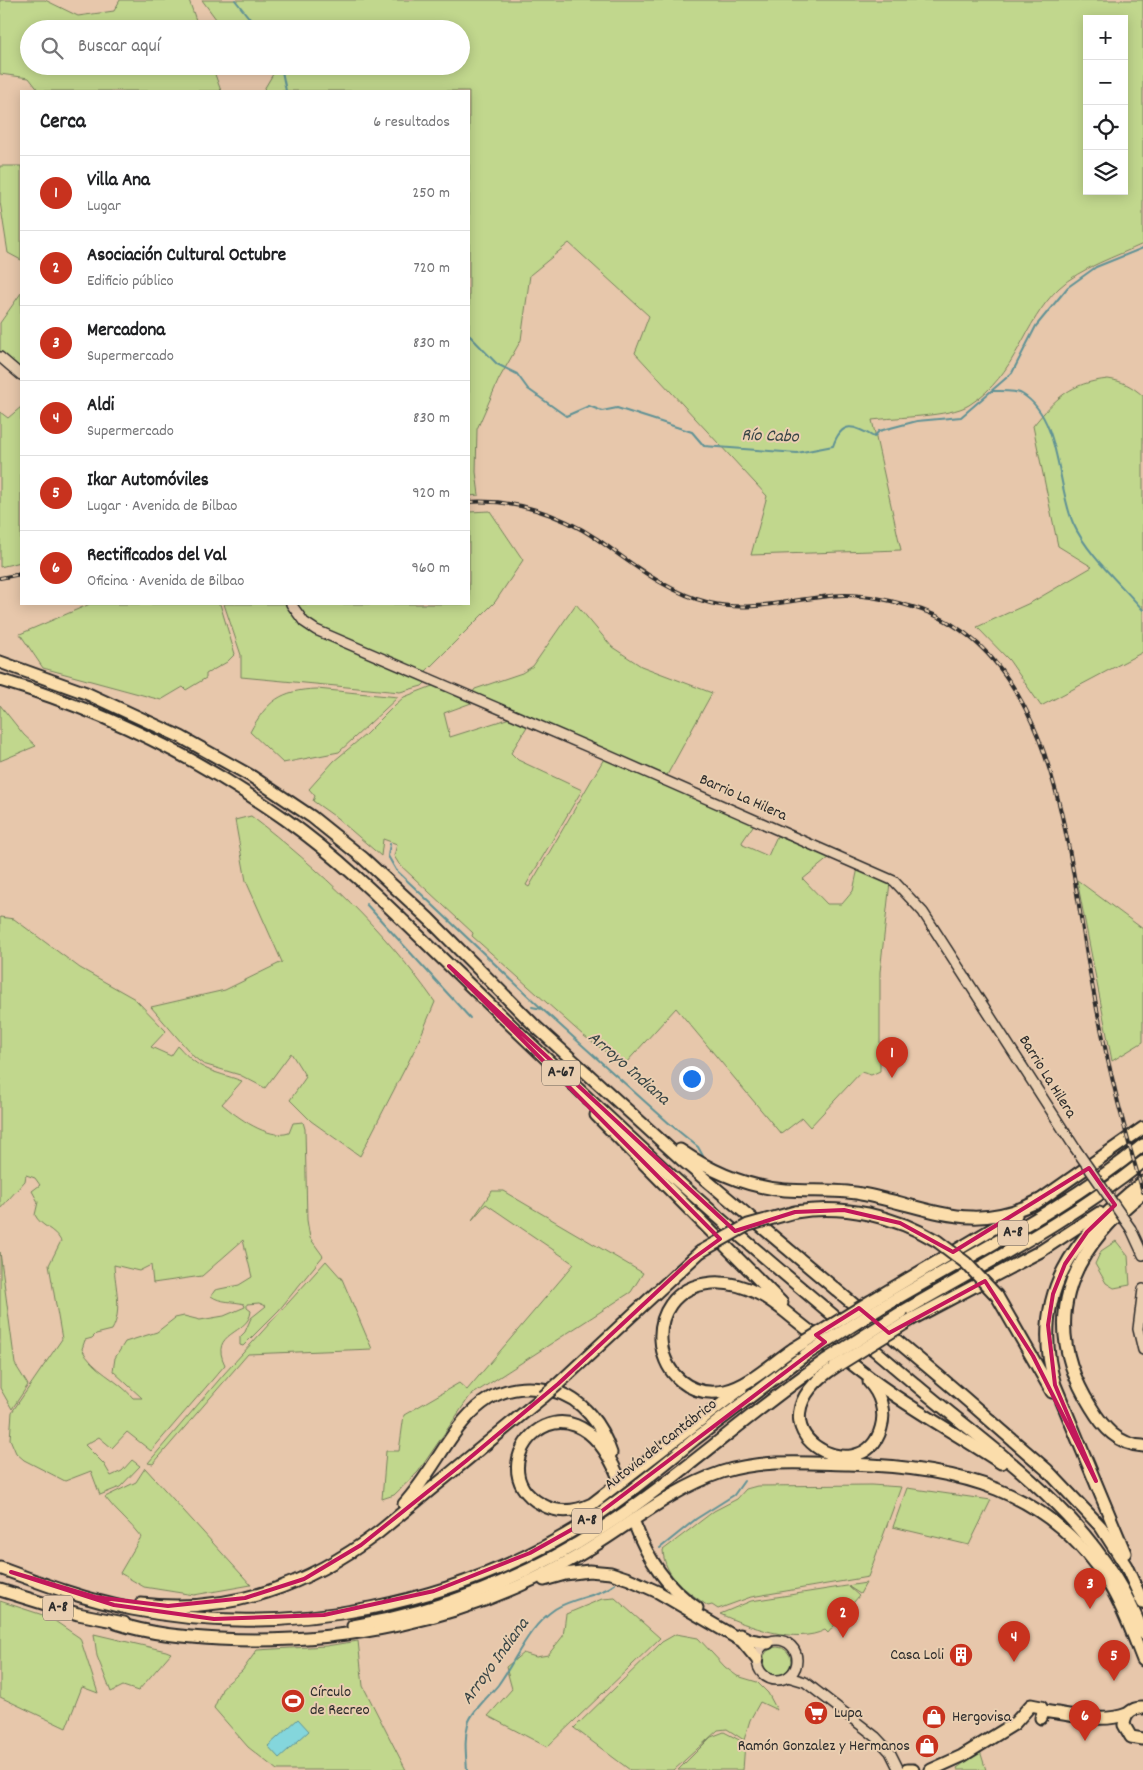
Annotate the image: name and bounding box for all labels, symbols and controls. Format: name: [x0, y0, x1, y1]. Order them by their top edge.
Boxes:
map controls: [1083, 15, 1128, 195]
button: +: [1083, 15, 1128, 60]
search box: [20, 20, 470, 75]
icon: search: [38, 34, 66, 62]
text: Buscar aquí: [78, 34, 160, 61]
button: −: [1083, 60, 1128, 105]
button: locate: [1083, 105, 1128, 150]
text: Cerca: [40, 108, 86, 138]
text: 6 resultados: [373, 111, 450, 134]
button: layers: [1083, 150, 1128, 195]
text: Villa Ana: [87, 168, 150, 195]
text: 1: [54, 182, 58, 205]
text: 250 m: [412, 182, 450, 205]
text: Lugar: [87, 195, 121, 218]
text: Asociación Cultural Octubre: [87, 243, 286, 270]
text: 2: [53, 257, 60, 280]
text: 720 m: [414, 257, 450, 280]
text: Edificio público: [87, 270, 174, 293]
text: Mercadona: [87, 318, 165, 345]
text: 3: [52, 332, 60, 355]
text: 830 m: [413, 332, 450, 355]
text: Supermercado: [87, 345, 174, 368]
text: Aldi: [87, 393, 114, 420]
text: 4: [53, 407, 59, 430]
text: 830 m: [413, 407, 450, 430]
text: Supermercado: [87, 420, 174, 443]
water label: Río Cabo: [741, 424, 800, 451]
text: Ikar Automóviles: [87, 468, 209, 495]
text: 5: [52, 482, 60, 505]
text: 920 m: [412, 482, 450, 505]
text: Lugar · Avenida de Bilbao: [87, 495, 237, 518]
text: Rectificados del Val: [87, 543, 227, 570]
text: 6: [52, 557, 60, 580]
text: 960 m: [411, 557, 450, 580]
text: Oficina · Avenida de Bilbao: [87, 570, 244, 593]
street label: Barrio La Hilera: [695, 768, 791, 828]
water label: Arroyo Indiana: [582, 1026, 676, 1113]
street label: Barrio La Hilera: [1012, 1031, 1082, 1123]
pin: 1: [876, 1037, 908, 1078]
road number: A-67: [542, 1060, 580, 1086]
your location: [679, 1066, 705, 1092]
road number: A-8: [998, 1220, 1028, 1246]
street label: Autovía del Cantábrico: [600, 1394, 722, 1496]
road number: A-8: [572, 1508, 602, 1534]
pin: 3: [1074, 1568, 1106, 1609]
road number: A-8: [43, 1596, 73, 1620]
pin: 2: [827, 1597, 859, 1638]
water label: Arroyo Indiana: [456, 1612, 537, 1710]
pin: 4: [998, 1621, 1030, 1662]
pin: 5: [1098, 1640, 1130, 1681]
building icon: Casa Loli: [948, 1642, 974, 1668]
place label: Casa Loli: [890, 1644, 944, 1667]
place label: Círculo de Recreo: [310, 1681, 370, 1722]
sports icon: Círculo de Recreo: [280, 1688, 306, 1714]
supermarket icon: Lupa: [803, 1700, 829, 1726]
pin: 6: [1069, 1700, 1101, 1741]
place label: Lupa: [834, 1702, 863, 1725]
shop icon: Hergovisa: [921, 1704, 947, 1730]
place label: Hergovisa: [952, 1706, 1012, 1729]
shop icon: Ramón Gonzalez y Hermanos: [914, 1733, 940, 1759]
place label: Ramón Gonzalez y Hermanos: [738, 1735, 910, 1758]

